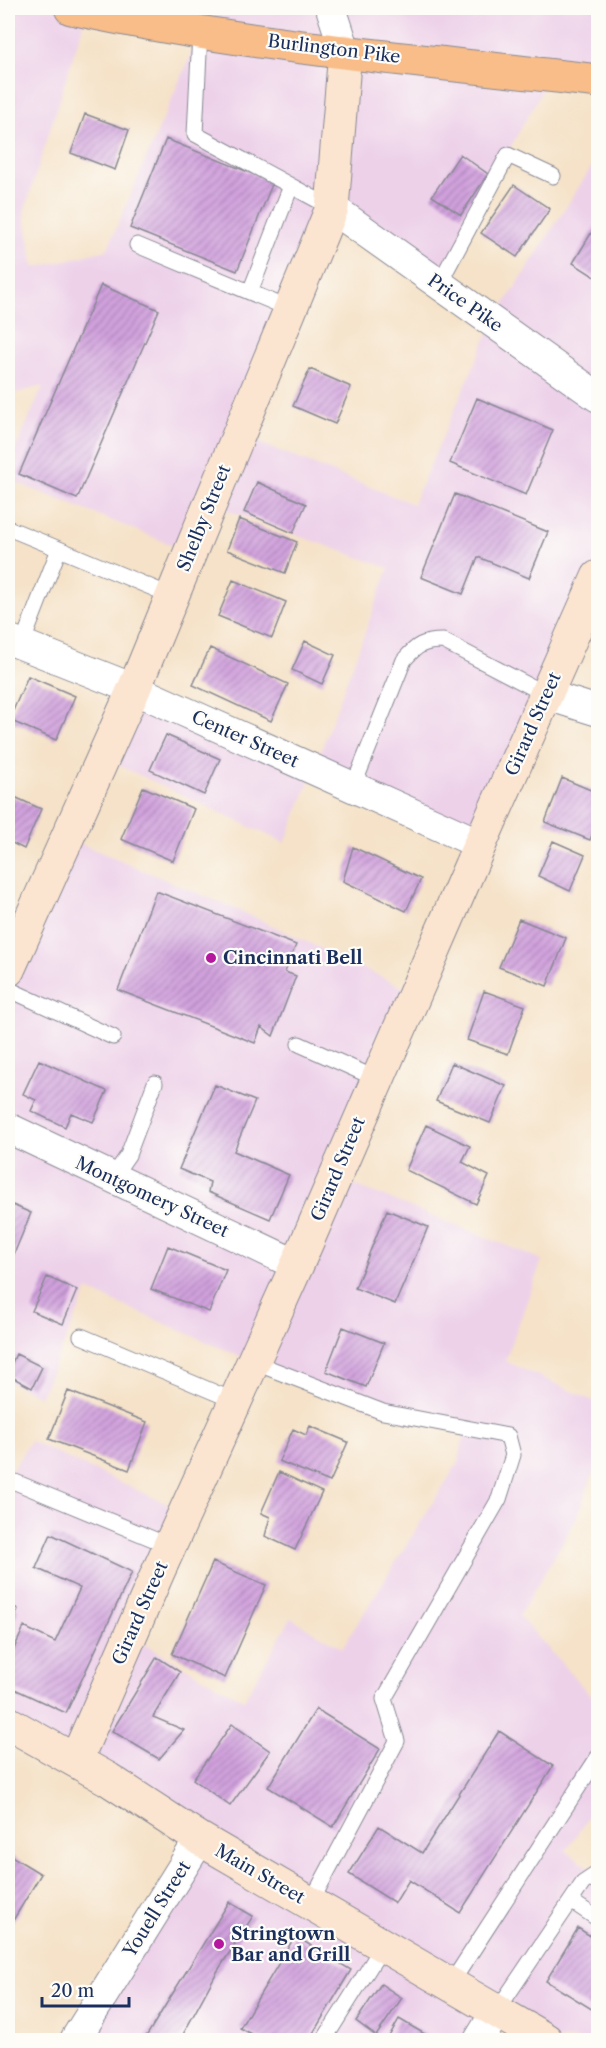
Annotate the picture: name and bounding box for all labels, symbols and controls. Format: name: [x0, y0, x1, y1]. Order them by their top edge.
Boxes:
street label: Burlington Pike: [266, 30, 402, 68]
street label: Price Pike: [423, 269, 507, 337]
street label: Shelby Street: [173, 461, 236, 575]
street label: Girard Street: [500, 668, 566, 779]
street label: Center Street: [188, 706, 302, 773]
place label: Cincinnati Bell: [223, 947, 363, 969]
marker: Cincinnati Bell: [204, 951, 218, 965]
street label: Girard Street: [306, 1113, 370, 1224]
street label: Montgomery Street: [72, 1152, 233, 1242]
street label: Girard Street: [107, 1557, 173, 1668]
street label: Main Street: [211, 1839, 309, 1909]
street label: Youell Street: [118, 1856, 196, 1962]
place label: Stringtown Bar and Grill: [231, 1923, 350, 1966]
marker: Stringtown Bar and Grill: [212, 1937, 226, 1951]
scale bar: [42, 1970, 129, 2008]
text: 20 m: [51, 1980, 95, 2002]

